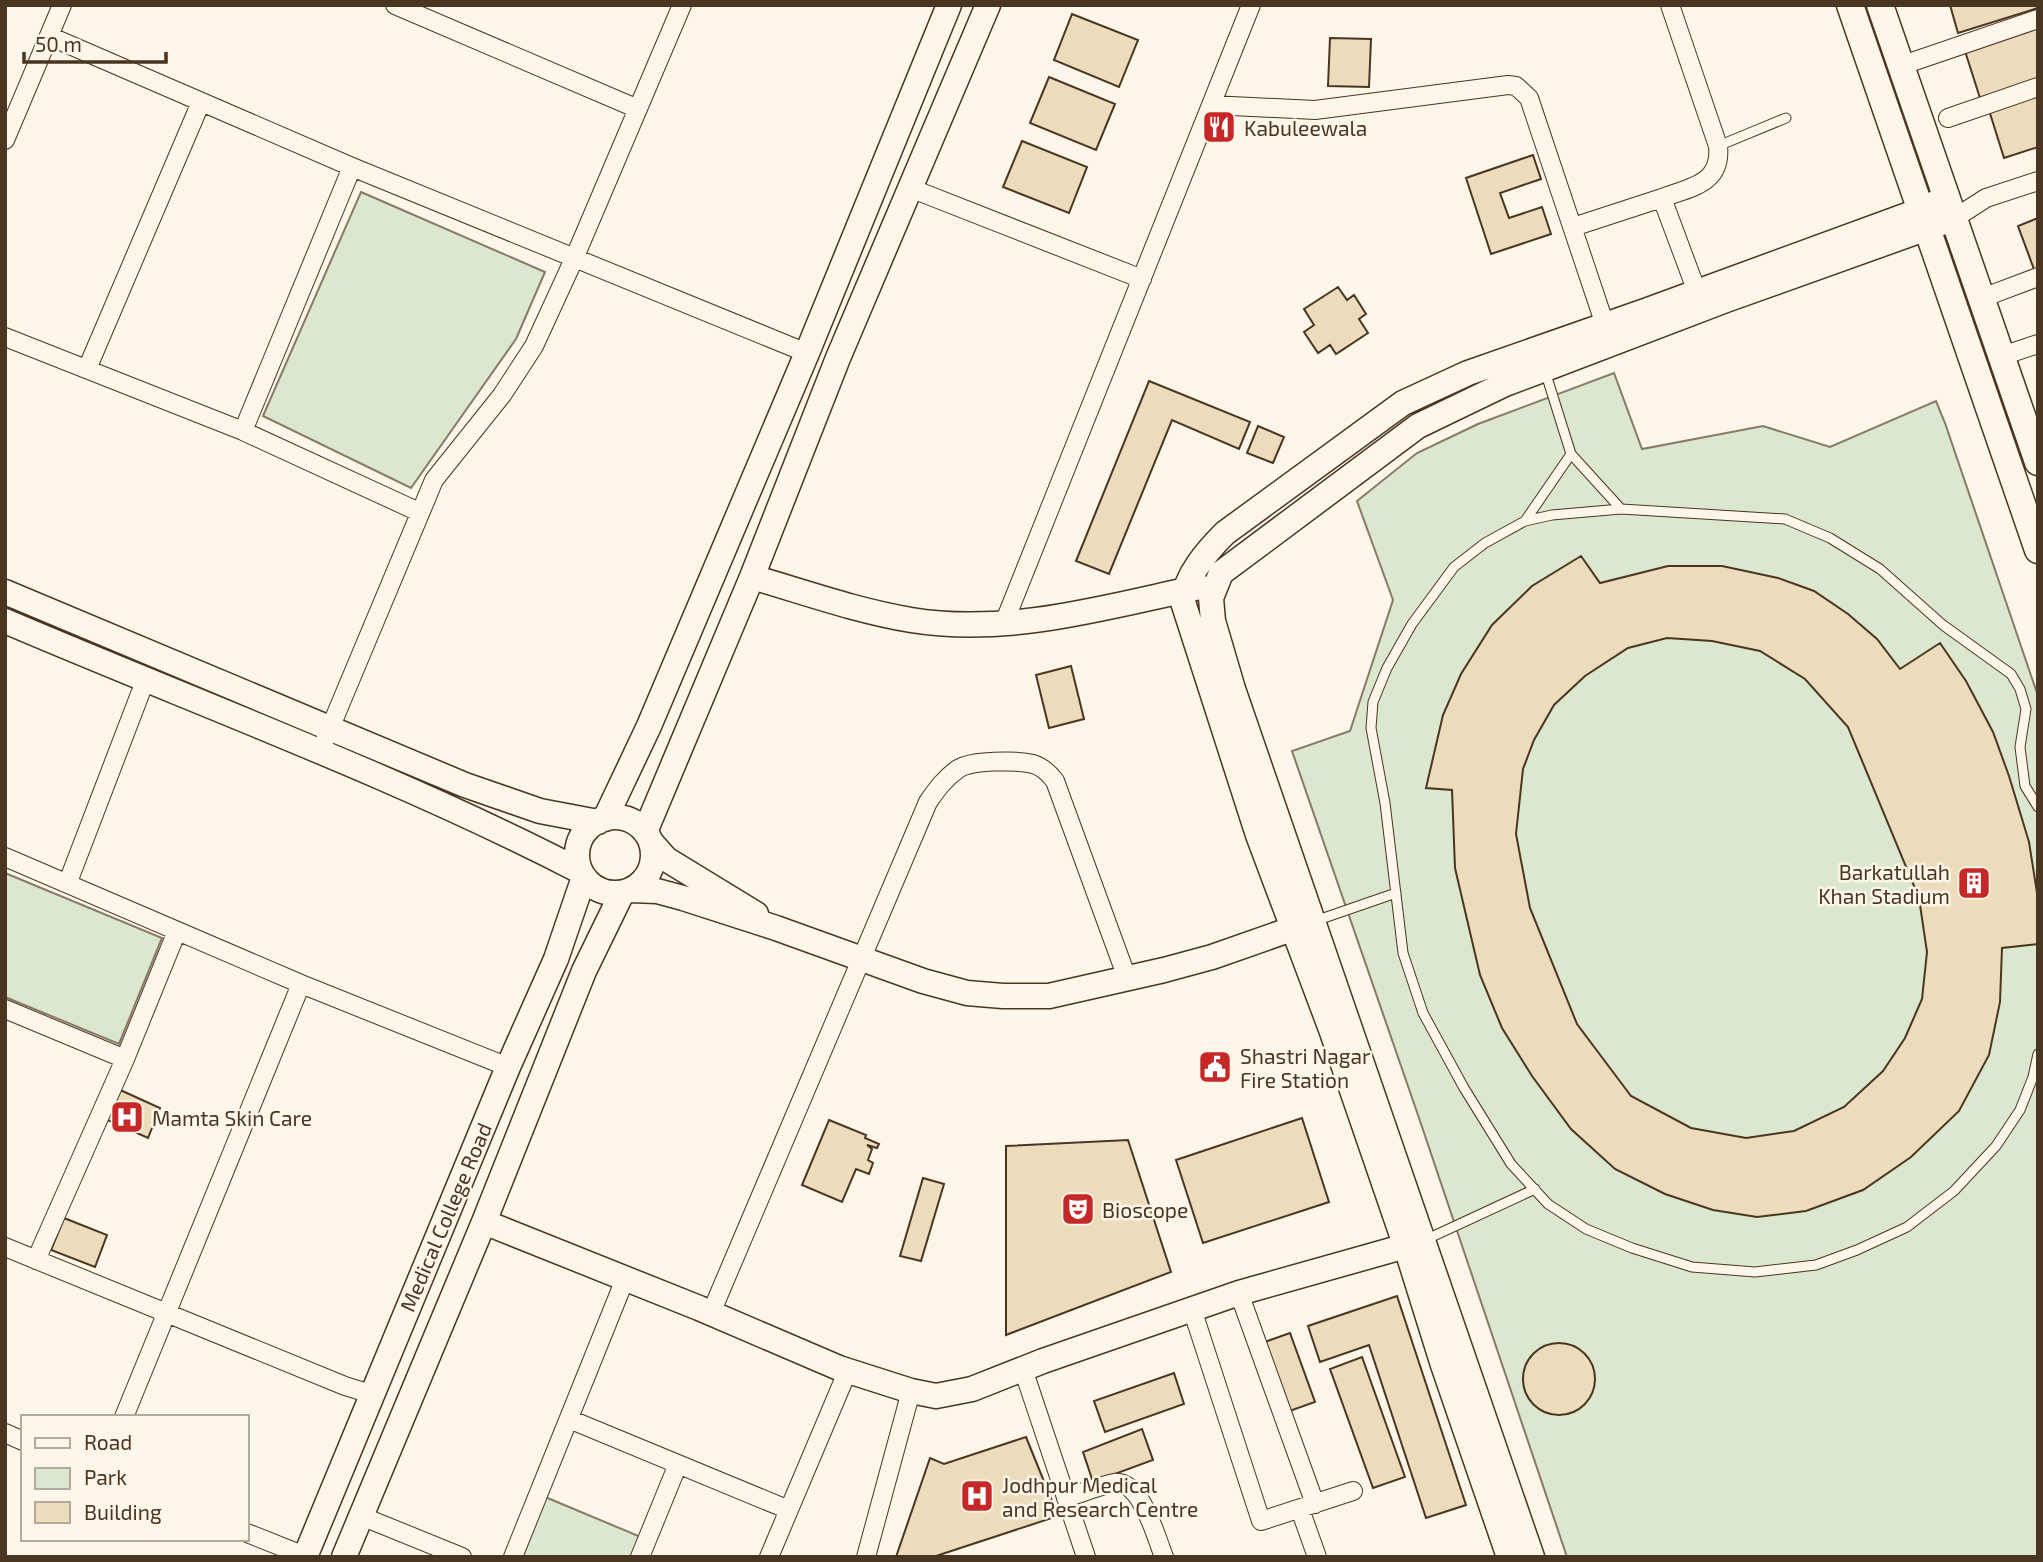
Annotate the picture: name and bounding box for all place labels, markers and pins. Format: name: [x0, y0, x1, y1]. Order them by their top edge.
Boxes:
restaurant icon: Kabuleewala: [1200, 108, 1238, 146]
place label: Kabuleewala: [1244, 115, 1367, 140]
place label: Barkatullah Khan Stadium: [1818, 859, 1950, 908]
building icon: Barkatullah Khan Stadium: [1955, 864, 1993, 902]
place label: Shastri Nagar Fire Station: [1240, 1043, 1371, 1092]
public building icon: Shastri Nagar Fire Station: [1196, 1048, 1234, 1086]
hospital icon: Mamta Skin Care: [108, 1098, 146, 1136]
place label: Mamta Skin Care: [152, 1105, 312, 1130]
theatre icon: Bioscope: [1059, 1190, 1097, 1228]
place label: Bioscope: [1102, 1197, 1188, 1222]
place label: Jodhpur Medical and Research Centre: [1002, 1472, 1198, 1521]
hospital icon: Jodhpur Medical and Research Centre: [958, 1477, 996, 1515]

